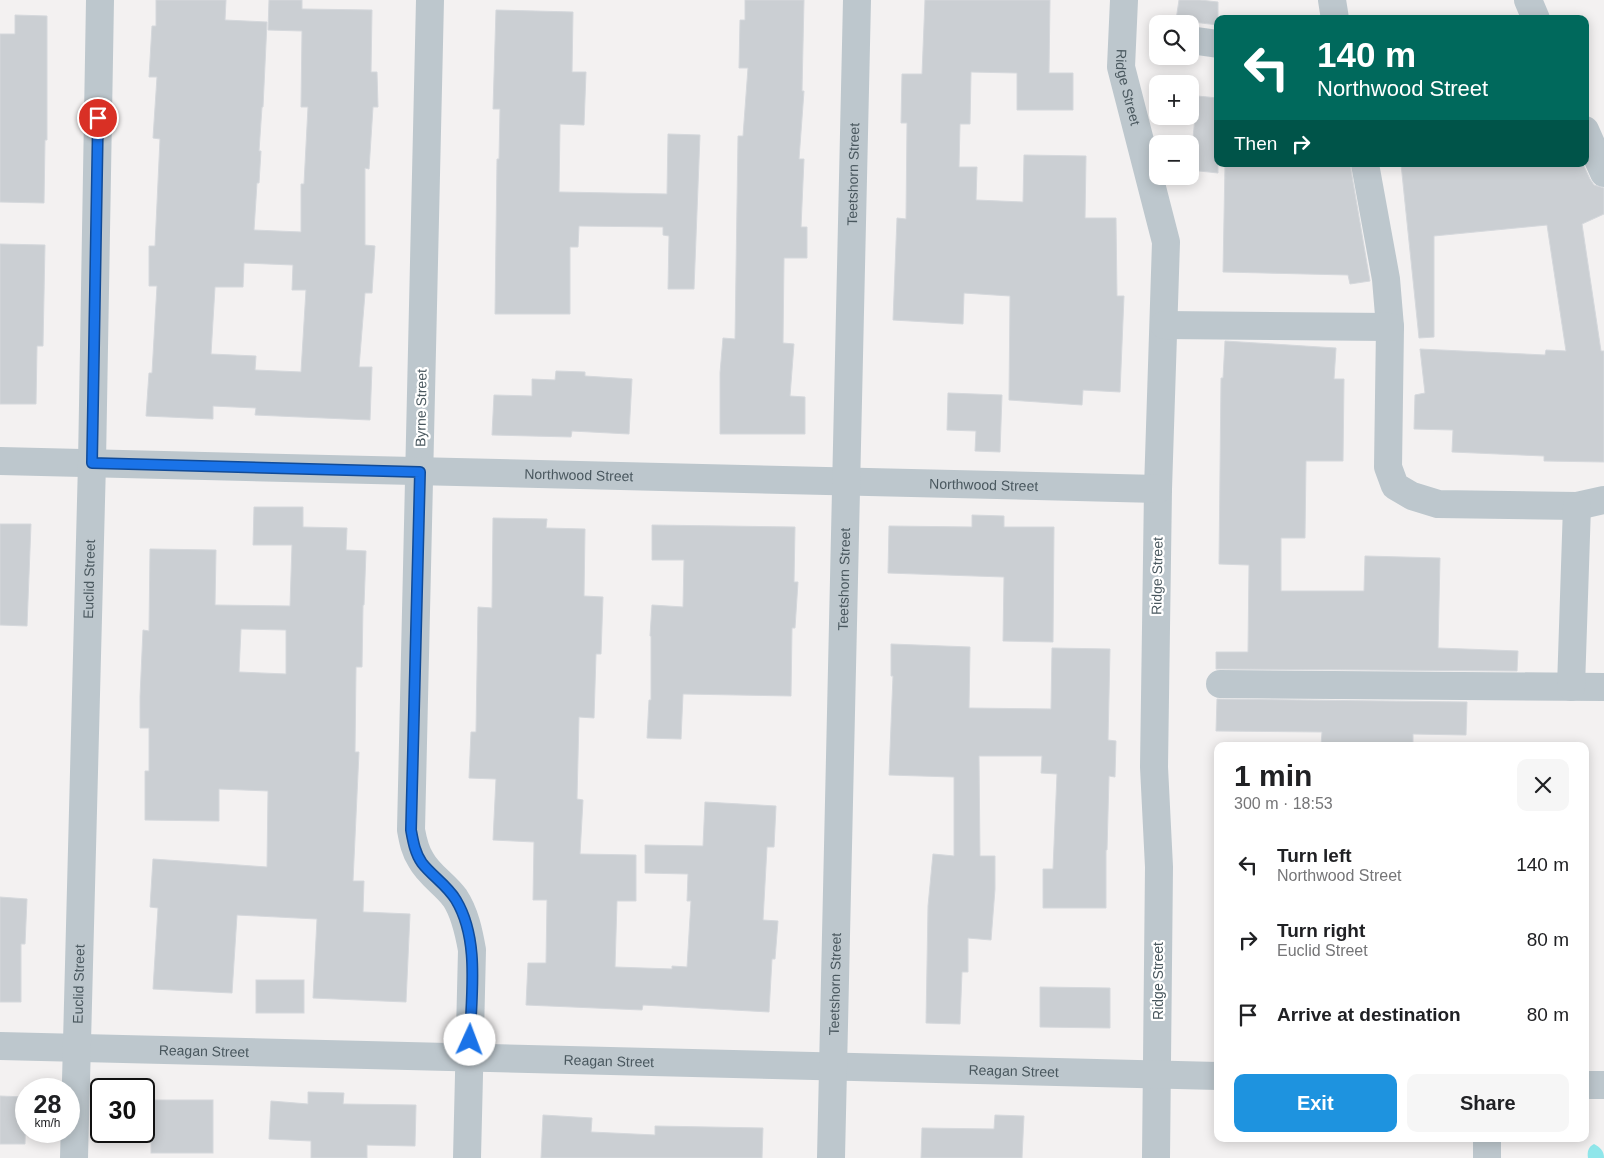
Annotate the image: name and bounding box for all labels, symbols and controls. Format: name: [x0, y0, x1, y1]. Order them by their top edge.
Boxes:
map controls: [1149, 15, 1199, 185]
button: search: [1149, 15, 1199, 65]
icon: left: [1234, 35, 1299, 100]
text: 140 m: [1317, 35, 1416, 74]
street label: Ridge Street: [1113, 49, 1144, 127]
button: +: [1149, 75, 1199, 125]
text: Northwood Street: [1317, 76, 1488, 101]
pin: [77, 97, 119, 139]
icon: arrive: [84, 104, 112, 132]
street label: Teetshorn Street: [844, 123, 862, 226]
icon: right: [1287, 130, 1315, 158]
text: Then: [1234, 133, 1277, 154]
button: −: [1149, 135, 1199, 185]
street label: Byrne Street: [412, 369, 430, 447]
street label: Northwood Street: [524, 466, 634, 484]
street label: Northwood Street: [929, 475, 1039, 494]
street label: Teetshorn Street: [835, 527, 853, 631]
street label: Ridge Street: [1148, 537, 1166, 615]
street label: Euclid Street: [80, 539, 98, 619]
text: 1 min: [1234, 759, 1312, 792]
button: close: [1517, 759, 1569, 811]
text: 300 m · 18:53: [1234, 795, 1333, 812]
text: Turn left: [1277, 845, 1352, 866]
icon: left: [1234, 851, 1262, 879]
text: 140 m: [1516, 854, 1569, 875]
text: Northwood Street: [1277, 867, 1402, 884]
text: Turn right: [1277, 920, 1365, 941]
icon: right: [1234, 926, 1262, 954]
text: 80 m: [1527, 929, 1569, 950]
street label: Teetshorn Street: [826, 932, 844, 1036]
street label: Ridge Street: [1150, 942, 1166, 1020]
text: Euclid Street: [1277, 942, 1368, 959]
street label: Euclid Street: [69, 944, 88, 1024]
icon: arrive: [1234, 1001, 1262, 1029]
text: Arrive at destination: [1277, 1004, 1461, 1025]
text: 80 m: [1527, 1004, 1569, 1025]
position arrow: [443, 1013, 495, 1065]
street label: Reagan Street: [159, 1042, 249, 1060]
street label: Reagan Street: [563, 1052, 654, 1070]
street label: Reagan Street: [968, 1062, 1059, 1080]
button: Exit: [1234, 1074, 1397, 1132]
button: Share: [1407, 1074, 1569, 1132]
speed limit sign: 30: [90, 1078, 155, 1143]
text: 28: [34, 1090, 61, 1118]
text: km/h: [34, 1116, 61, 1130]

